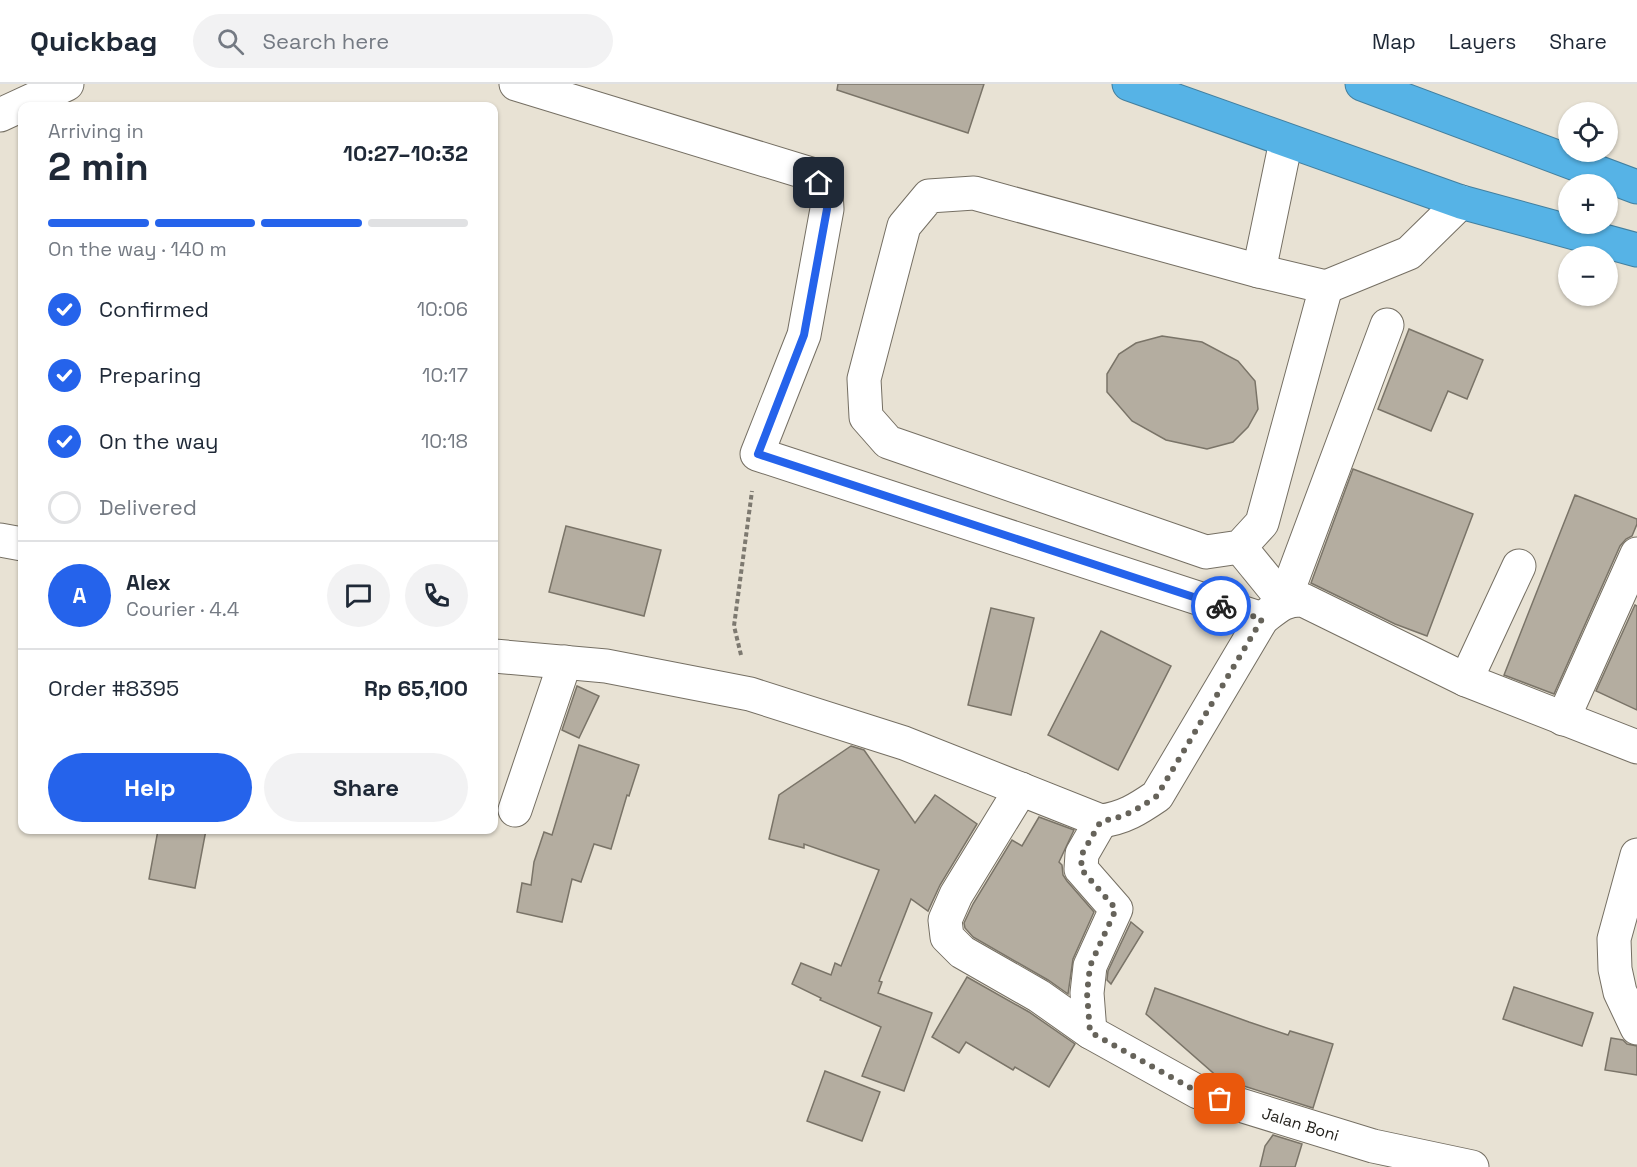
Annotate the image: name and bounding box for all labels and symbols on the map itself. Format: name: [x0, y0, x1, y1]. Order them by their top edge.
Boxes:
pin: [793, 157, 844, 208]
courier: [1191, 576, 1251, 636]
pin: [1194, 1073, 1245, 1124]
street label: Jalan Boni: [1259, 1102, 1342, 1145]

